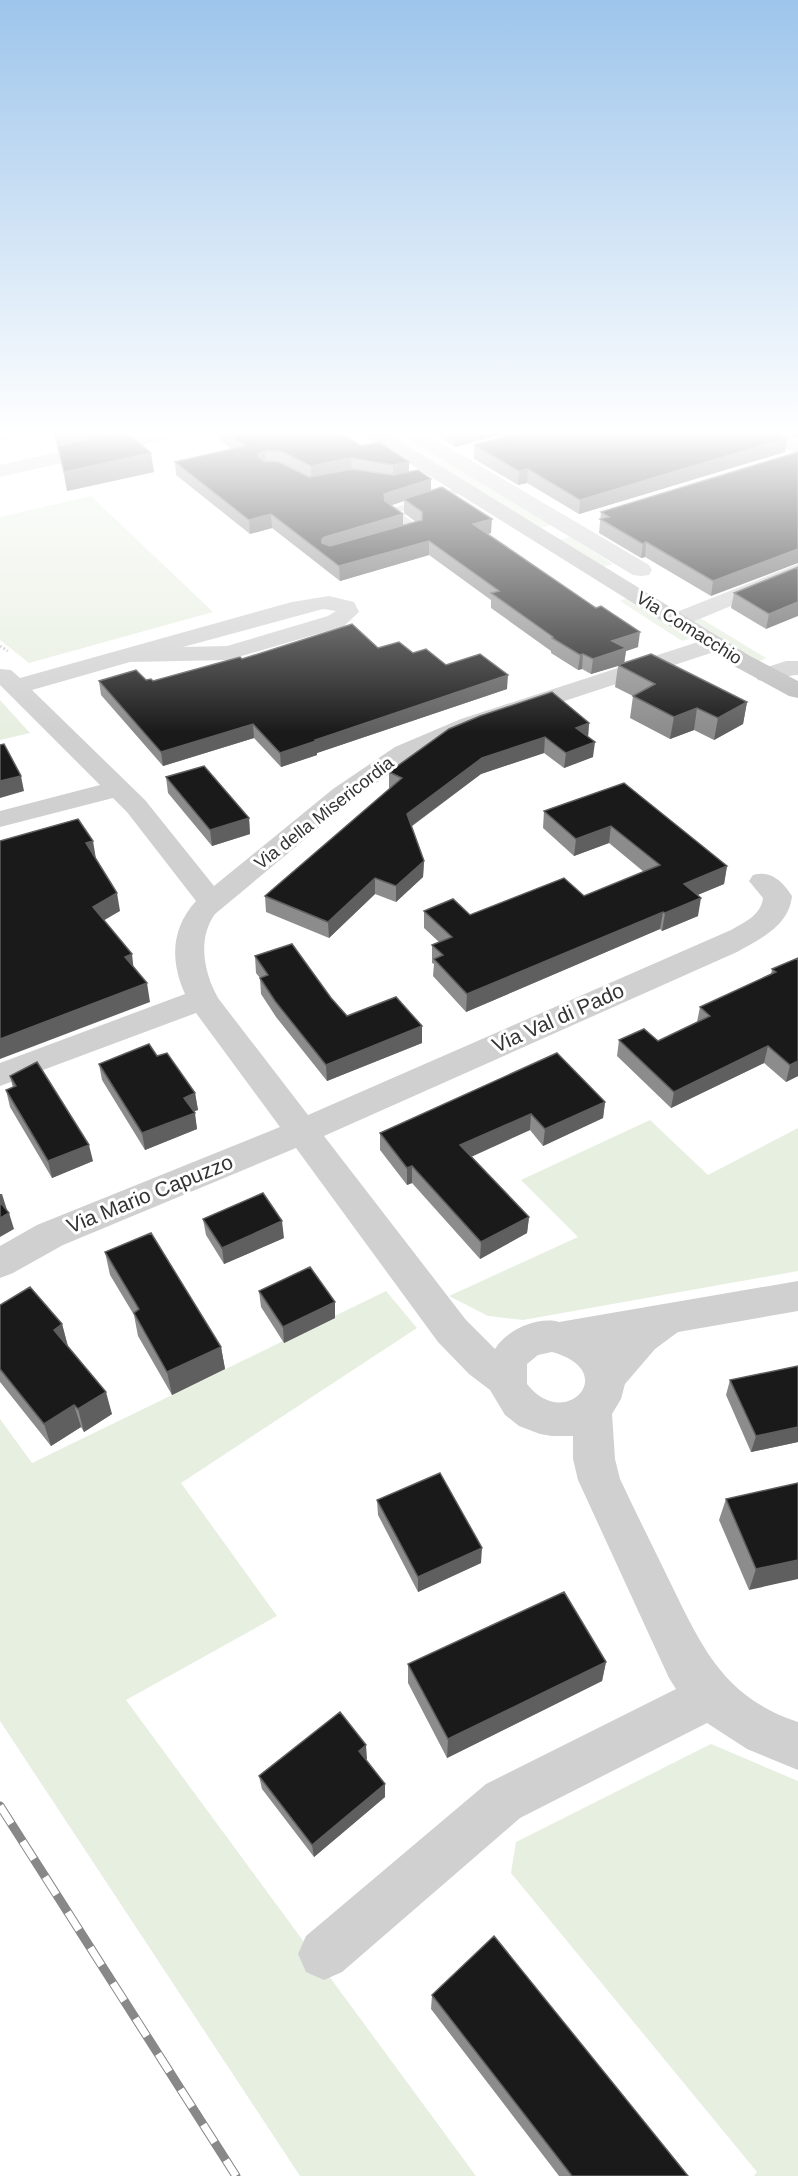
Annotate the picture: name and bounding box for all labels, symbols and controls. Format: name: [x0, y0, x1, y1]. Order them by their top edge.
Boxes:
street label: Via Comacchio: [633, 588, 745, 668]
street label: Via della Misericordia: [251, 752, 398, 873]
street label: Via Val di Pado: [488, 978, 627, 1057]
street label: Via Mario Capuzzo: [63, 1150, 236, 1237]

